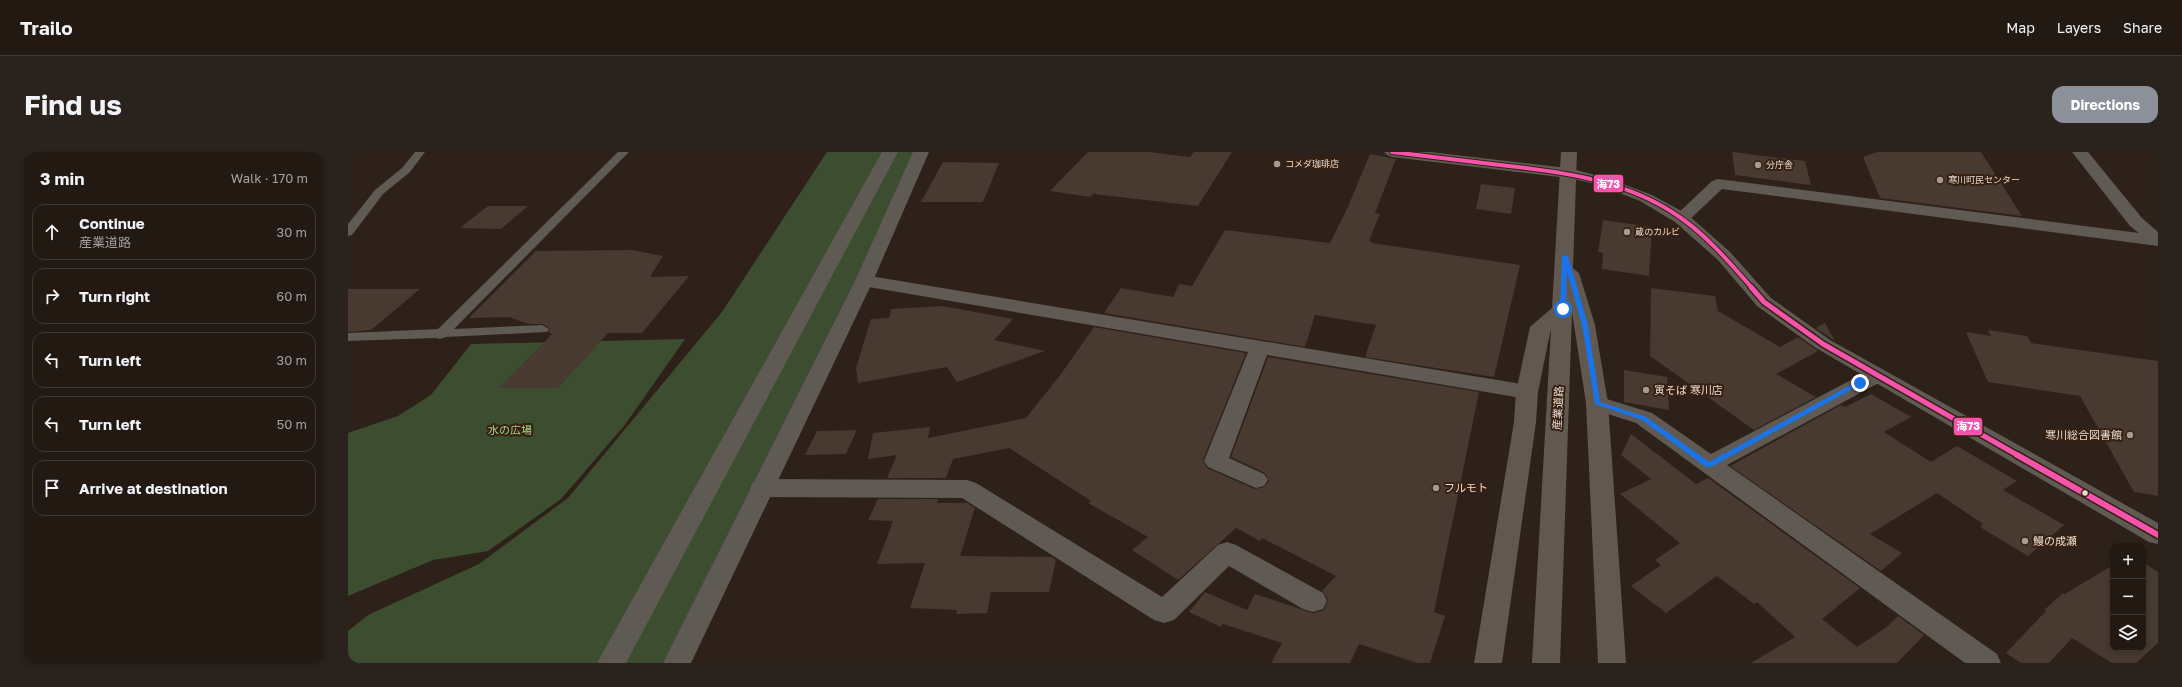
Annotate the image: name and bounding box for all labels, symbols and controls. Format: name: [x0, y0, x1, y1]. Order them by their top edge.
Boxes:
text: Trailo: [20, 16, 73, 39]
text: Map: [2006, 19, 2035, 36]
text: Layers: [2057, 19, 2101, 36]
text: Share: [2123, 19, 2162, 36]
button: Directions: [2052, 86, 2158, 123]
text: Find us: [24, 88, 122, 121]
place label: コメダ珈琲店: [1285, 158, 1339, 169]
marker: コメダ珈琲店: [1272, 159, 1282, 169]
place label: 分庁舎: [1766, 159, 1793, 170]
marker: 分庁舎: [1753, 160, 1763, 170]
text: 3 min: [40, 168, 84, 189]
text: Walk · 170 m: [231, 170, 308, 186]
line badge: 海73: [1593, 174, 1624, 193]
place label: 寒川町民センター: [1948, 174, 2020, 185]
marker: 寒川町民センター: [1935, 175, 1945, 185]
text: 海73: [1596, 177, 1620, 190]
text: Continue: [79, 214, 145, 232]
icon: ahead: [41, 221, 63, 243]
text: 30 m: [277, 224, 307, 240]
place label: 蔵のカルビ: [1635, 226, 1680, 237]
marker: 蔵のカルビ: [1622, 227, 1632, 237]
text: 産業道路: [79, 234, 131, 250]
icon: right: [41, 285, 63, 307]
text: Turn right: [79, 287, 150, 305]
text: 60 m: [276, 288, 307, 304]
route start: [1554, 300, 1572, 318]
icon: left: [41, 349, 63, 371]
text: Turn left: [79, 351, 141, 369]
text: 30 m: [277, 352, 307, 368]
route end: [1851, 374, 1869, 392]
place label: 寅そば 寒川店: [1654, 383, 1723, 396]
marker: 寅そば 寒川店: [1641, 385, 1651, 395]
street label: 産業道路: [1550, 386, 1565, 430]
icon: left: [41, 413, 63, 435]
text: Turn left: [79, 415, 141, 433]
text: 50 m: [277, 416, 307, 432]
line badge: 海73: [1953, 417, 1983, 436]
text: 海73: [1956, 419, 1980, 432]
park label: 水の広場: [488, 423, 532, 436]
place label: 寒川総合図書館: [2045, 428, 2122, 441]
marker: 寒川総合図書館: [2125, 430, 2135, 440]
icon: arrive: [41, 477, 63, 499]
text: Arrive at destination: [79, 479, 228, 497]
place label: フルモト: [1444, 481, 1488, 494]
marker: フルモト: [1431, 483, 1441, 493]
unlabelled marker: [2080, 488, 2090, 498]
place label: 鰻の成瀬: [2033, 534, 2077, 547]
marker: 鰻の成瀬: [2020, 536, 2030, 546]
map controls: [2110, 543, 2146, 651]
button: +: [2110, 543, 2146, 579]
button: −: [2110, 579, 2146, 615]
button: layers: [2110, 615, 2146, 651]

